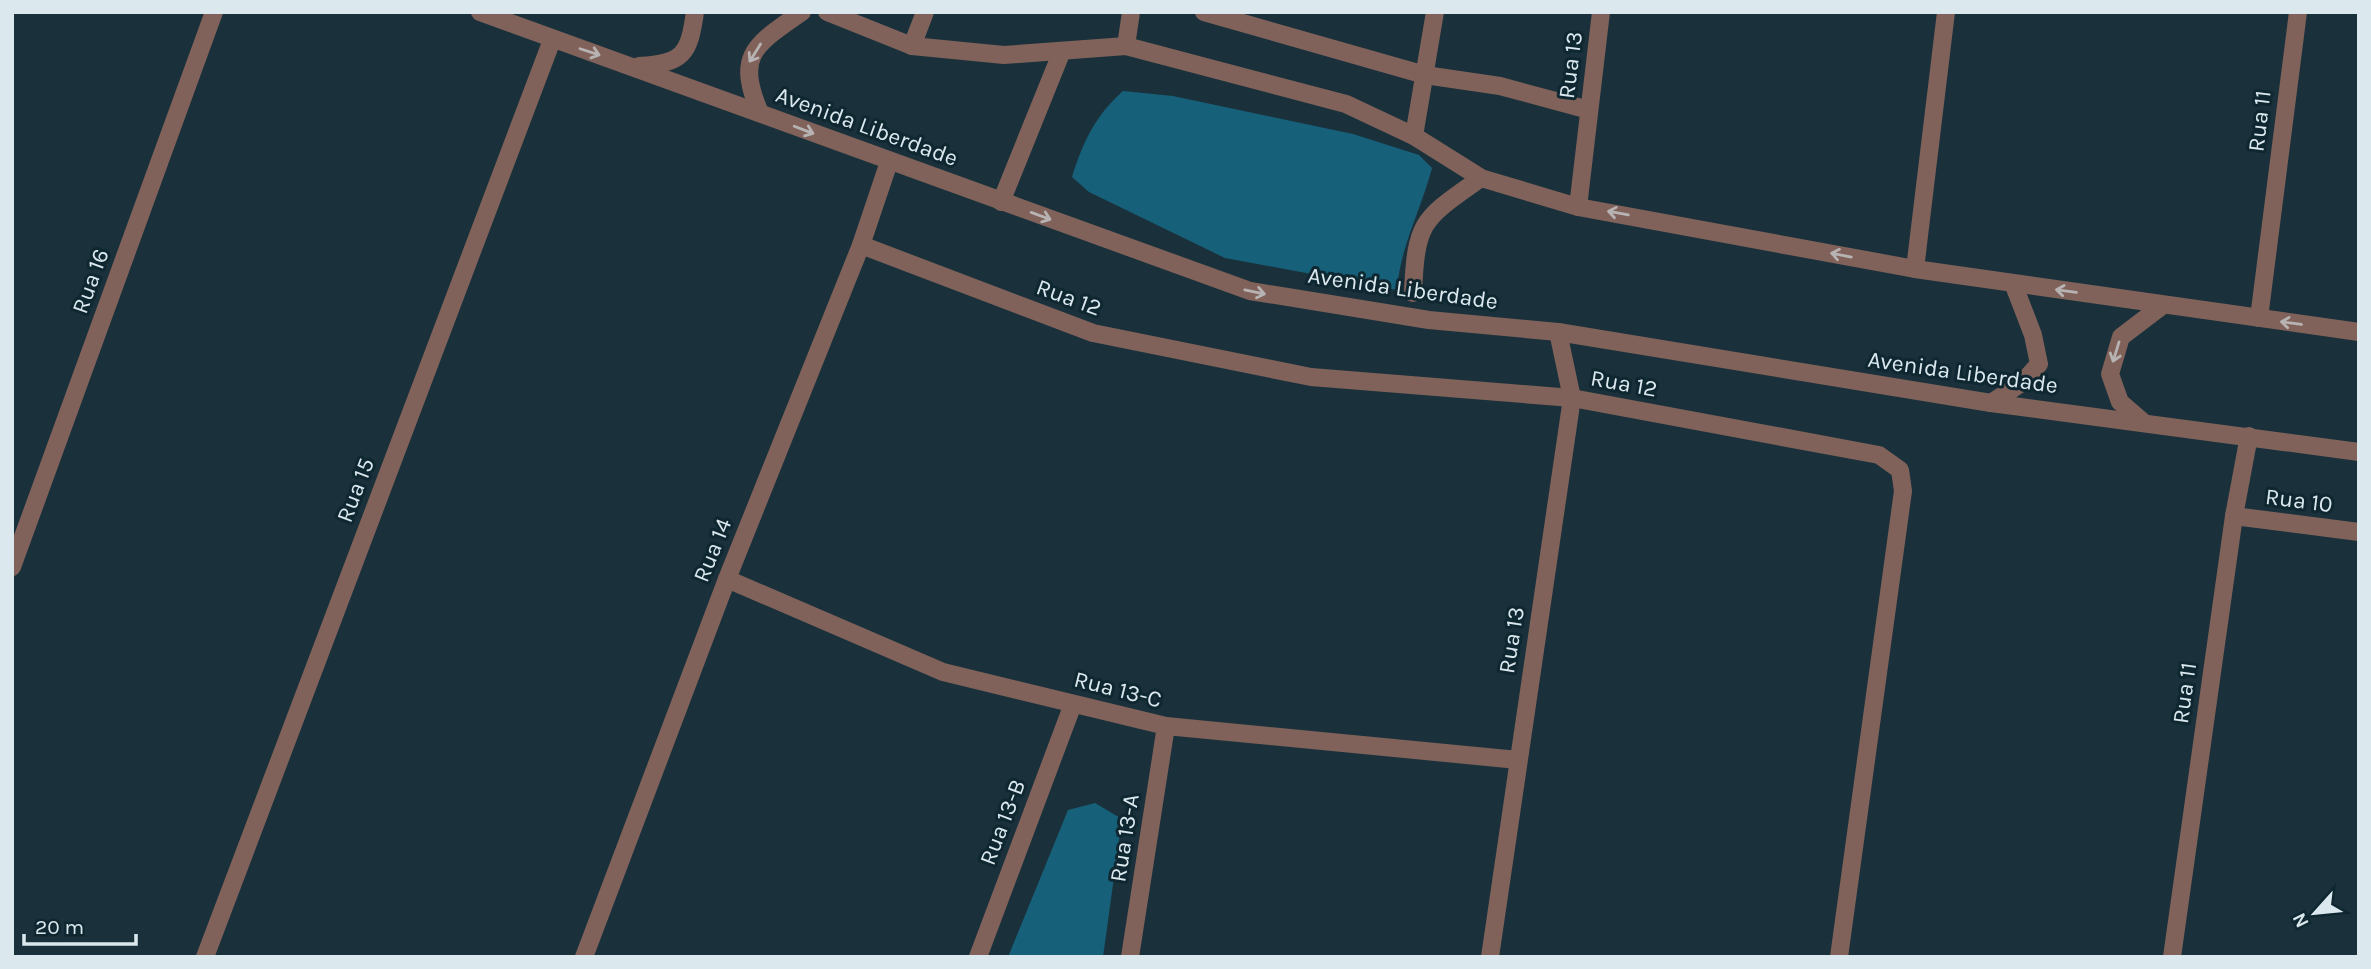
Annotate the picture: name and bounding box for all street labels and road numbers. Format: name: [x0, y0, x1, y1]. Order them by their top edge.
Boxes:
street label: Rua 13: [1553, 30, 1588, 100]
street label: Avenida Liberdade: [772, 81, 961, 172]
street label: Rua 11: [2242, 89, 2277, 153]
street label: Rua 16: [66, 245, 115, 317]
street label: Avenida Liberdade: [1306, 262, 1500, 315]
street label: Rua 12: [1033, 273, 1105, 322]
street label: Avenida Liberdade: [1866, 346, 2060, 399]
street label: Rua 12: [1589, 364, 1659, 403]
street label: Rua 15: [331, 454, 380, 526]
street label: Rua 10: [2264, 483, 2334, 518]
street label: Rua 14: [687, 514, 738, 586]
street label: Rua 13: [1493, 605, 1530, 675]
street label: Rua 11: [2167, 661, 2202, 725]
street label: Rua 13-C: [1071, 666, 1165, 713]
street label: Rua 13-B: [974, 776, 1031, 869]
street label: Rua 13-A: [1104, 792, 1145, 884]

